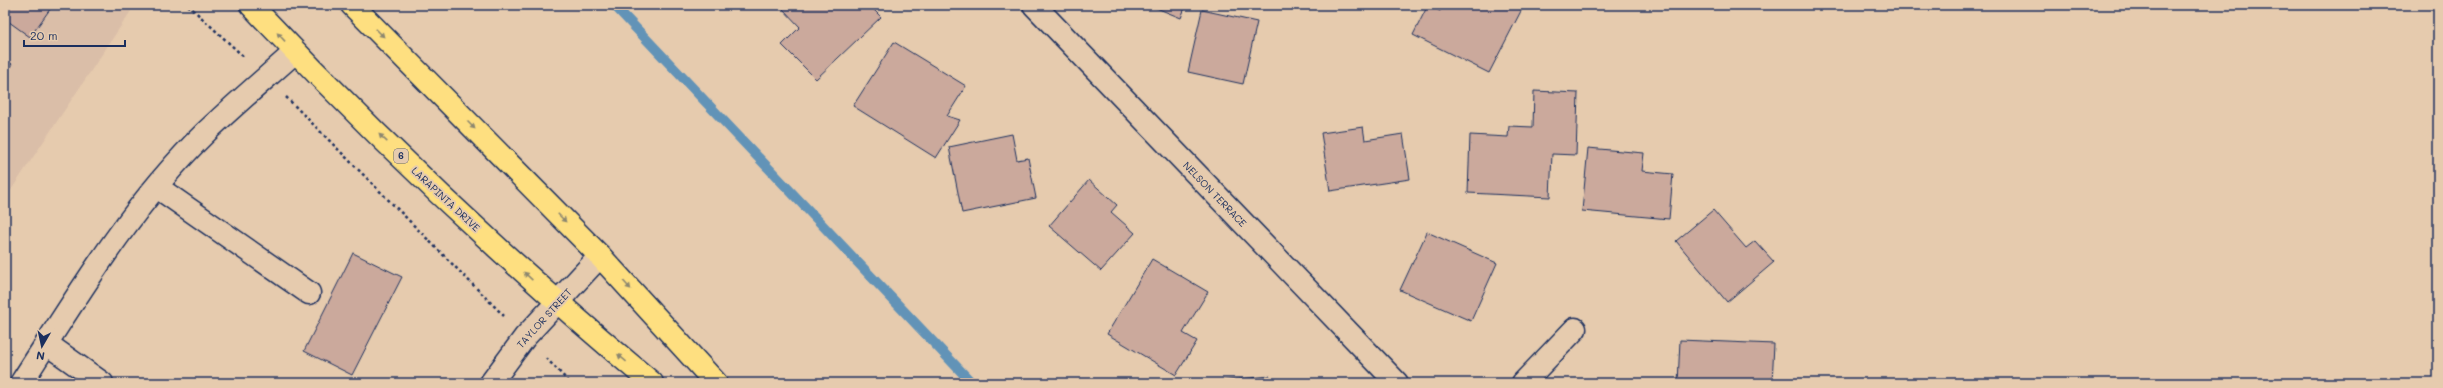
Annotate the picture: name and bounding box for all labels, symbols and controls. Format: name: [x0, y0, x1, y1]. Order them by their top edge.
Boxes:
scale bar: [24, 22, 125, 48]
text: 20 m: [30, 27, 58, 43]
one-way arrow: [375, 28, 385, 38]
one-way arrow: [276, 32, 286, 42]
one-way arrow: [466, 120, 476, 130]
one-way arrow: [378, 133, 388, 143]
road number: 6: [394, 149, 408, 163]
street label: NELSON TERRACE: [1180, 158, 1250, 230]
street label: LARAPINTA DRIVE: [409, 164, 483, 235]
one-way arrow: [557, 213, 567, 223]
one-way arrow: [523, 271, 533, 281]
one-way arrow: [622, 280, 631, 290]
street label: TAYLOR STREET: [513, 285, 575, 351]
north arrow: [22, 326, 62, 366]
text: N: [35, 348, 46, 364]
one-way arrow: [616, 353, 627, 362]

